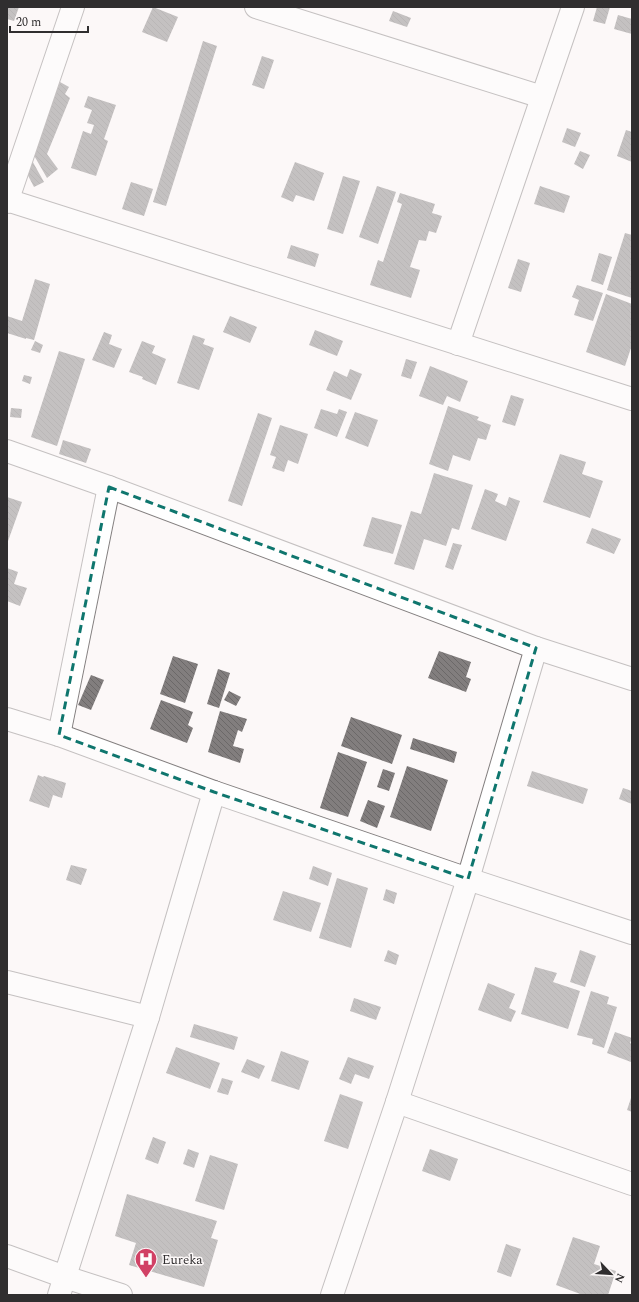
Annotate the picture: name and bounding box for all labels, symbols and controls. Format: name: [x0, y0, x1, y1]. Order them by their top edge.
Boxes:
scale bar: [10, 8, 88, 34]
text: 20 m: [16, 13, 41, 32]
hospital icon: Eureka: [133, 1246, 159, 1279]
place label: Eureka: [162, 1250, 203, 1270]
north arrow: [591, 1254, 631, 1294]
text: N: [610, 1270, 629, 1286]

